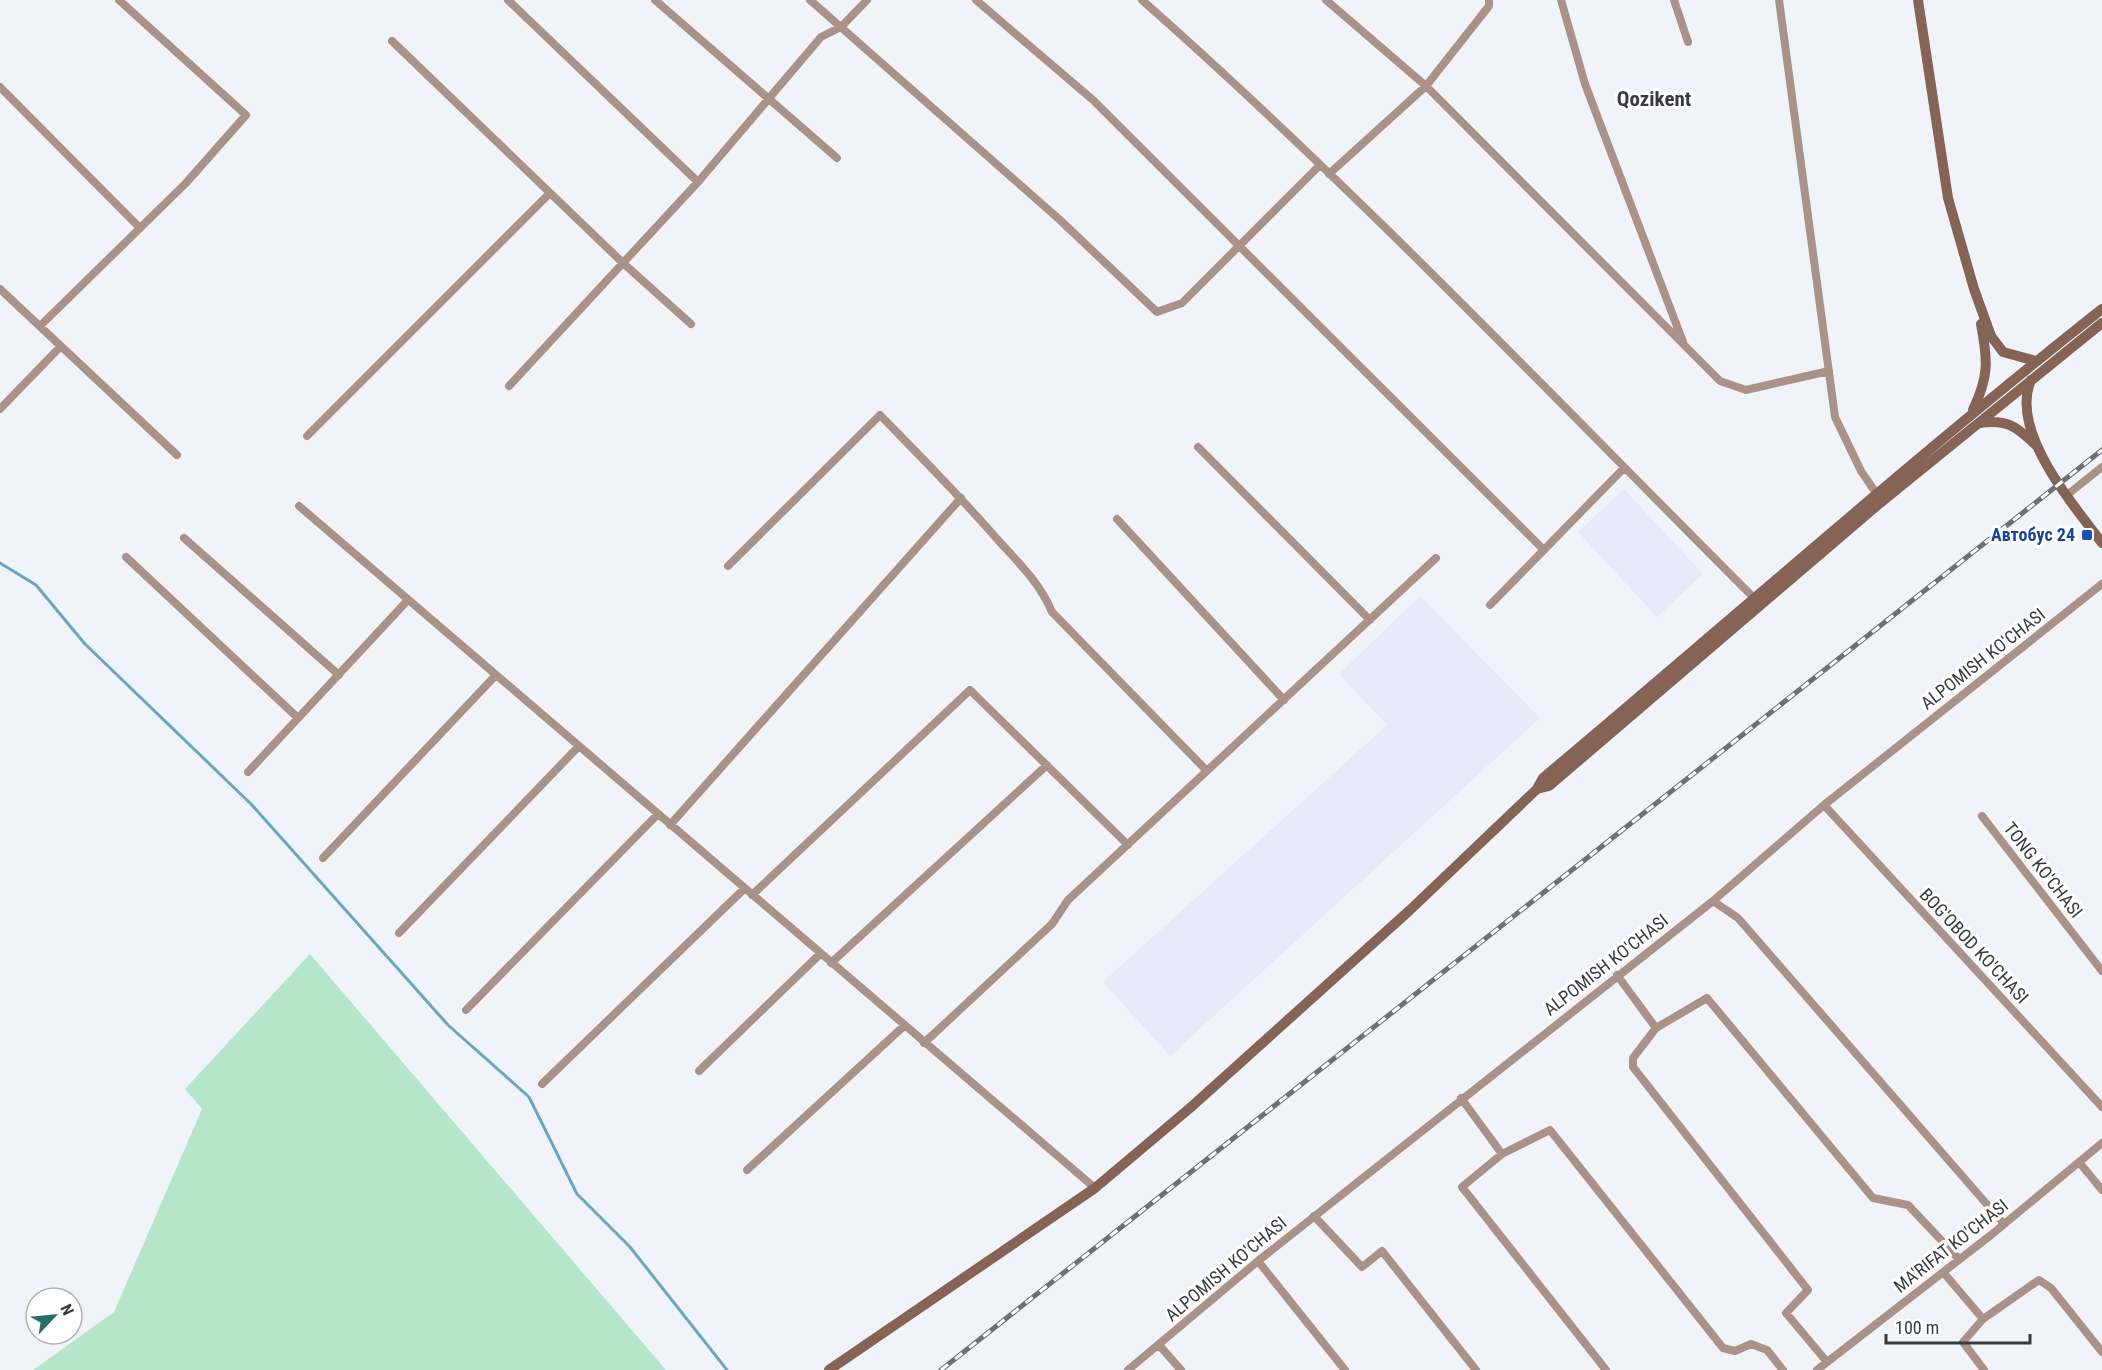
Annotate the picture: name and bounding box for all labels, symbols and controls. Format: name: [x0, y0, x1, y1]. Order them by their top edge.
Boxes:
district label: Qozikent: [1617, 87, 1691, 111]
place label: Автобус 24: [1991, 524, 2075, 545]
marker: Автобус 24: [2080, 528, 2094, 542]
street label: ALPOMISH KO'CHASI: [1916, 604, 2049, 714]
street label: TONG KO'CHASI: [2000, 818, 2087, 922]
street label: BOG'OBOD KO'CHASI: [1916, 884, 2033, 1008]
street label: ALPOMISH KO'CHASI: [1539, 910, 1672, 1020]
street label: MA'RIFAT KO'CHASI: [1889, 1195, 2012, 1297]
street label: ALPOMISH KO'CHASI: [1161, 1212, 1291, 1325]
north arrow: [24, 1286, 84, 1346]
text: N: [56, 1301, 78, 1318]
scale bar: [1886, 1307, 2030, 1345]
text: 100 m: [1895, 1317, 1939, 1338]

